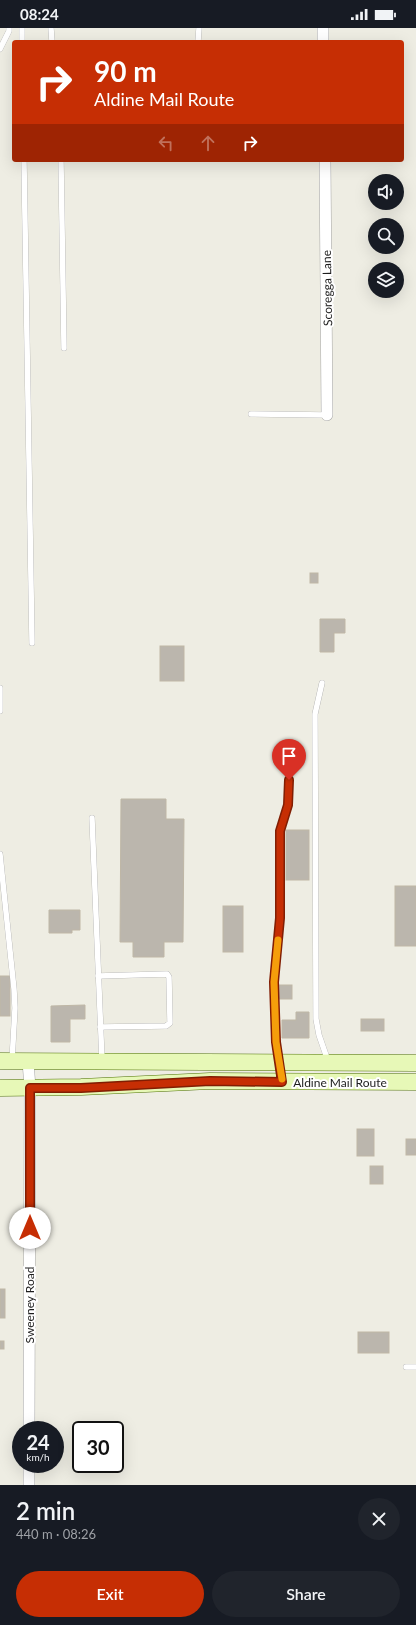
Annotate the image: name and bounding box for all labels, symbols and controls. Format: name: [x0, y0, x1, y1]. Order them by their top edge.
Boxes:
text: 08:24: [20, 5, 59, 23]
text: 90 m: [94, 54, 157, 88]
icon: right: [28, 56, 80, 108]
text: Aldine Mail Route: [94, 88, 234, 110]
icon: left: [155, 132, 177, 154]
icon: ahead: [197, 132, 219, 154]
icon: right: [239, 132, 261, 154]
map controls: [368, 174, 404, 298]
button: sound: [368, 174, 404, 210]
button: search: [368, 218, 404, 254]
street label: Scoregga Lane: [319, 250, 335, 326]
button: layers: [368, 262, 404, 298]
pin: [272, 739, 306, 780]
icon: arrive: [278, 745, 300, 767]
street label: Aldine Mail Route: [293, 1075, 387, 1090]
position arrow: [9, 1207, 51, 1249]
street label: Sweeney Road: [22, 1267, 37, 1343]
speed limit sign: 30: [72, 1421, 124, 1473]
text: 24: [26, 1430, 50, 1454]
text: km/h: [26, 1451, 50, 1463]
text: 2 min: [16, 1496, 75, 1525]
button: close: [358, 1498, 400, 1540]
text: 440 m · 08:26: [16, 1526, 96, 1542]
button: Exit: [16, 1571, 204, 1617]
button: Share: [212, 1571, 400, 1617]

